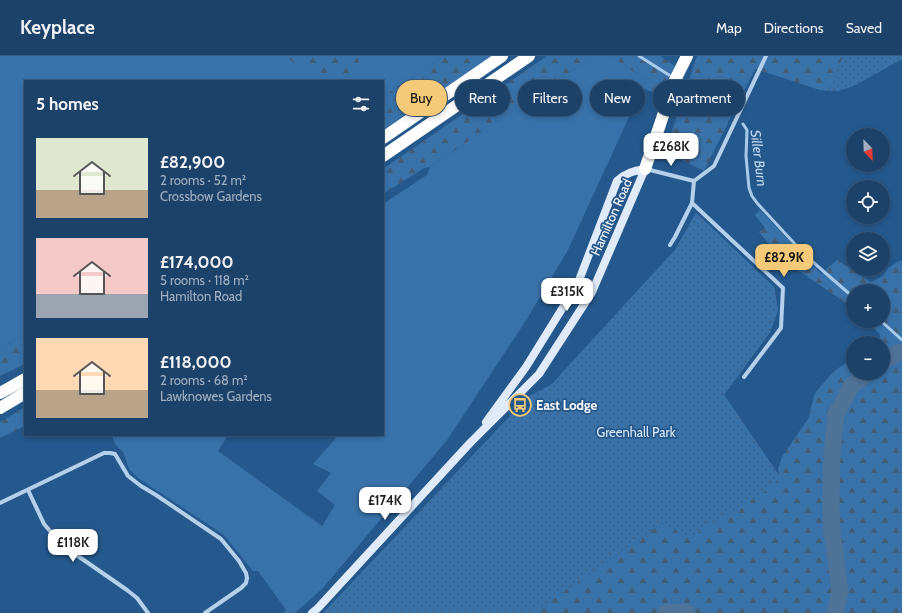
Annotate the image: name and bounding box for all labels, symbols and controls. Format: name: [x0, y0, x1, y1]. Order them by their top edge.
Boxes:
text: Keyplace: [20, 16, 95, 39]
text: Map: [716, 19, 742, 37]
text: Directions: [764, 19, 824, 37]
text: Saved: [846, 19, 882, 37]
chip: Buy: [396, 80, 447, 116]
chip: Rent: [455, 80, 510, 116]
chip: Filters: [518, 80, 582, 116]
chip: New: [590, 80, 645, 116]
chip: Apartment: [653, 80, 745, 116]
icon: filters: [350, 93, 372, 115]
text: 5 homes: [36, 94, 99, 114]
north arrow: [846, 128, 890, 172]
map controls: [846, 128, 890, 380]
water label: Siller Burn: [747, 129, 771, 187]
pin: £268K: [643, 133, 699, 167]
text: £268K: [653, 138, 689, 154]
text: £82,900: [160, 152, 225, 172]
icon: home: [68, 154, 116, 202]
text: 2 rooms · 52 m²: [160, 172, 246, 188]
street label: Hamilton Road: [587, 176, 635, 258]
button: locate: [846, 180, 890, 224]
text: Crossbow Gardens: [160, 188, 262, 204]
button: layers: [846, 232, 890, 276]
pin: £82.9K: [751, 244, 817, 278]
text: £82.9K: [764, 249, 804, 265]
text: £174,000: [160, 252, 234, 272]
icon: home: [68, 254, 116, 302]
text: 5 rooms · 118 m²: [160, 272, 249, 288]
pin: £315K: [539, 278, 595, 312]
text: £315K: [550, 283, 584, 299]
button: +: [846, 284, 890, 328]
text: Hamilton Road: [160, 288, 242, 304]
button: −: [846, 336, 890, 380]
text: £118,000: [160, 352, 231, 372]
icon: home: [68, 354, 116, 402]
text: 2 rooms · 68 m²: [160, 372, 248, 388]
text: Lawknowes Gardens: [160, 388, 272, 404]
bus stop icon: East Lodge: [507, 392, 533, 418]
place label: East Lodge: [536, 397, 597, 413]
park label: Greenhall Park: [597, 424, 676, 440]
pin: £174K: [357, 487, 413, 521]
text: £174K: [368, 492, 402, 508]
pin: £118K: [45, 529, 101, 563]
text: £118K: [57, 534, 89, 550]

